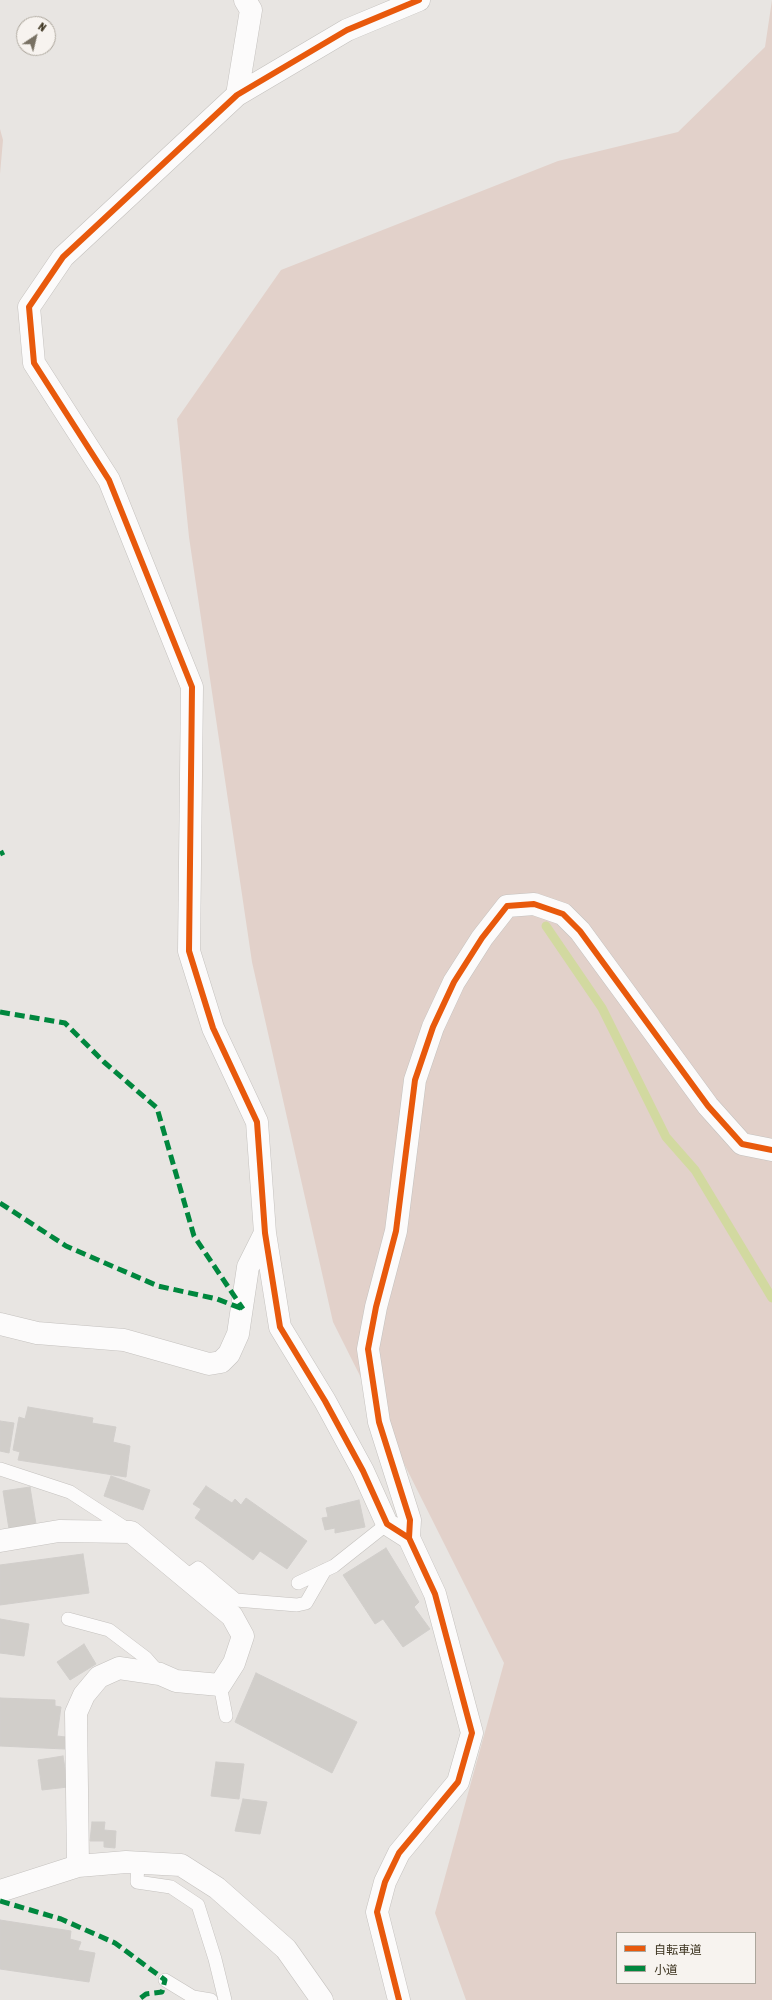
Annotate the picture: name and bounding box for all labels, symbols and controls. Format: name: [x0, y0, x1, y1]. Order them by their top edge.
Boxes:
north arrow: [16, 16, 56, 56]
text: N: [36, 20, 48, 34]
legend: [616, 1932, 756, 1984]
text: 自転車道: [654, 1943, 702, 1957]
text: 小道: [654, 1963, 678, 1977]

